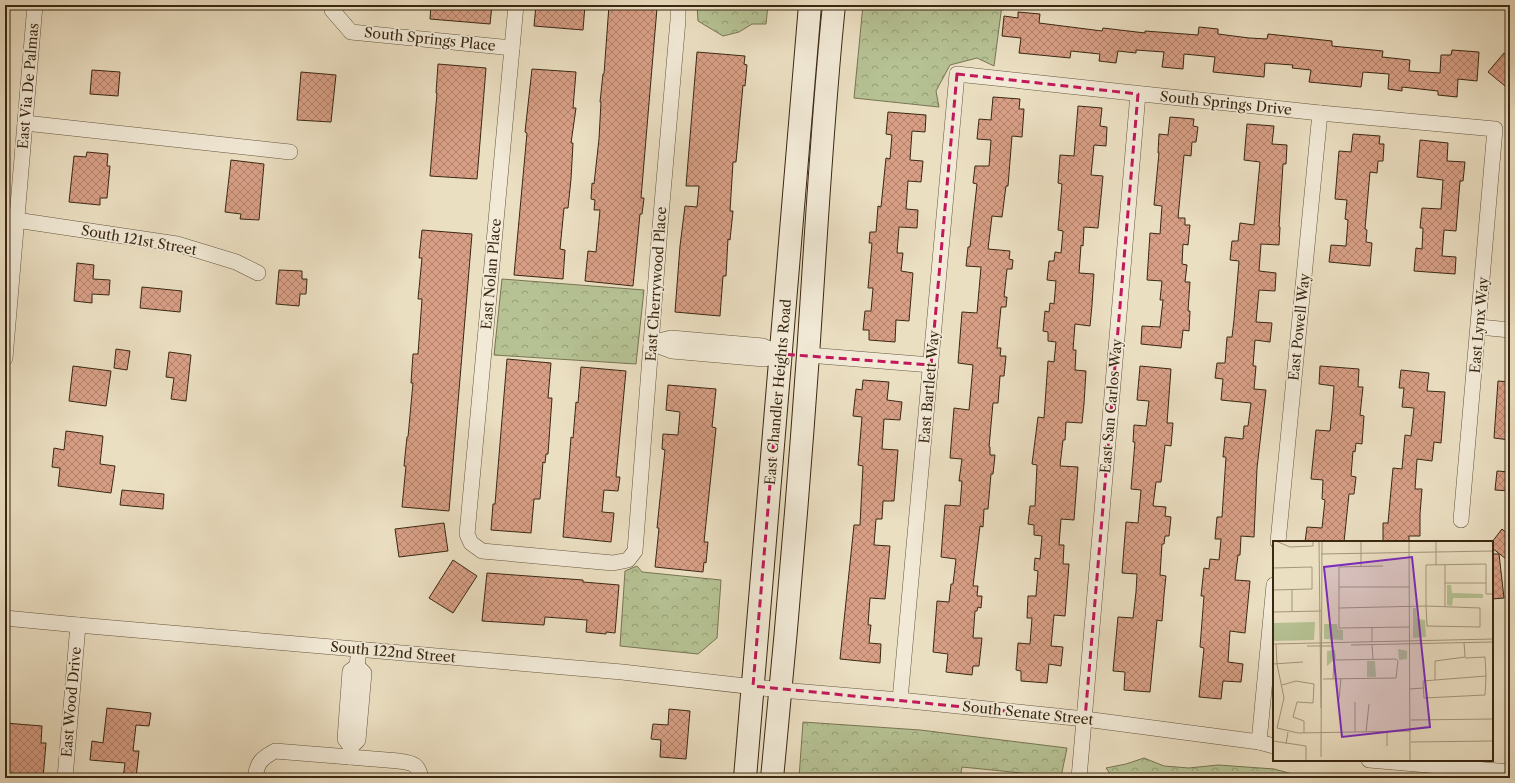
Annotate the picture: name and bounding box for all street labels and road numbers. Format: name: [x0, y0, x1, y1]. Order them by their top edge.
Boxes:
street label: East Via De Palmas: [14, 22, 42, 150]
street label: South Springs Place: [363, 23, 497, 55]
street label: South Springs Drive: [1159, 87, 1293, 119]
street label: East Cherrywood Place: [642, 206, 670, 362]
street label: East Nolan Place: [477, 218, 505, 330]
street label: South 121st Street: [80, 221, 198, 259]
street label: East Powell Way: [1284, 272, 1314, 382]
street label: East Lynx Way: [1466, 276, 1492, 374]
street label: East Chandler Heights Road: [761, 298, 795, 486]
street label: East Bartlett Way: [915, 329, 943, 444]
street label: East San Carlos Way: [1096, 338, 1126, 474]
street label: South 122nd Street: [330, 638, 456, 666]
street label: East Wood Drive: [57, 646, 85, 758]
street label: South Senate Street: [962, 697, 1094, 729]

